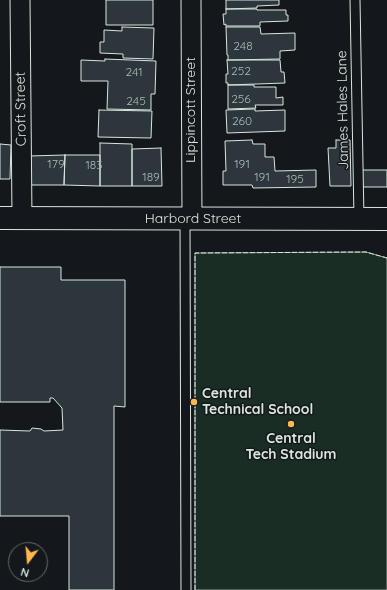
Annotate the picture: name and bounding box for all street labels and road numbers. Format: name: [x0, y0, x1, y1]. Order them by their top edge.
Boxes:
street label: James Hales Lane: [334, 50, 352, 170]
street label: Lippincott Street: [183, 57, 199, 163]
street label: Croft Street: [12, 72, 30, 146]
street label: Harbord Street: [145, 211, 241, 227]

